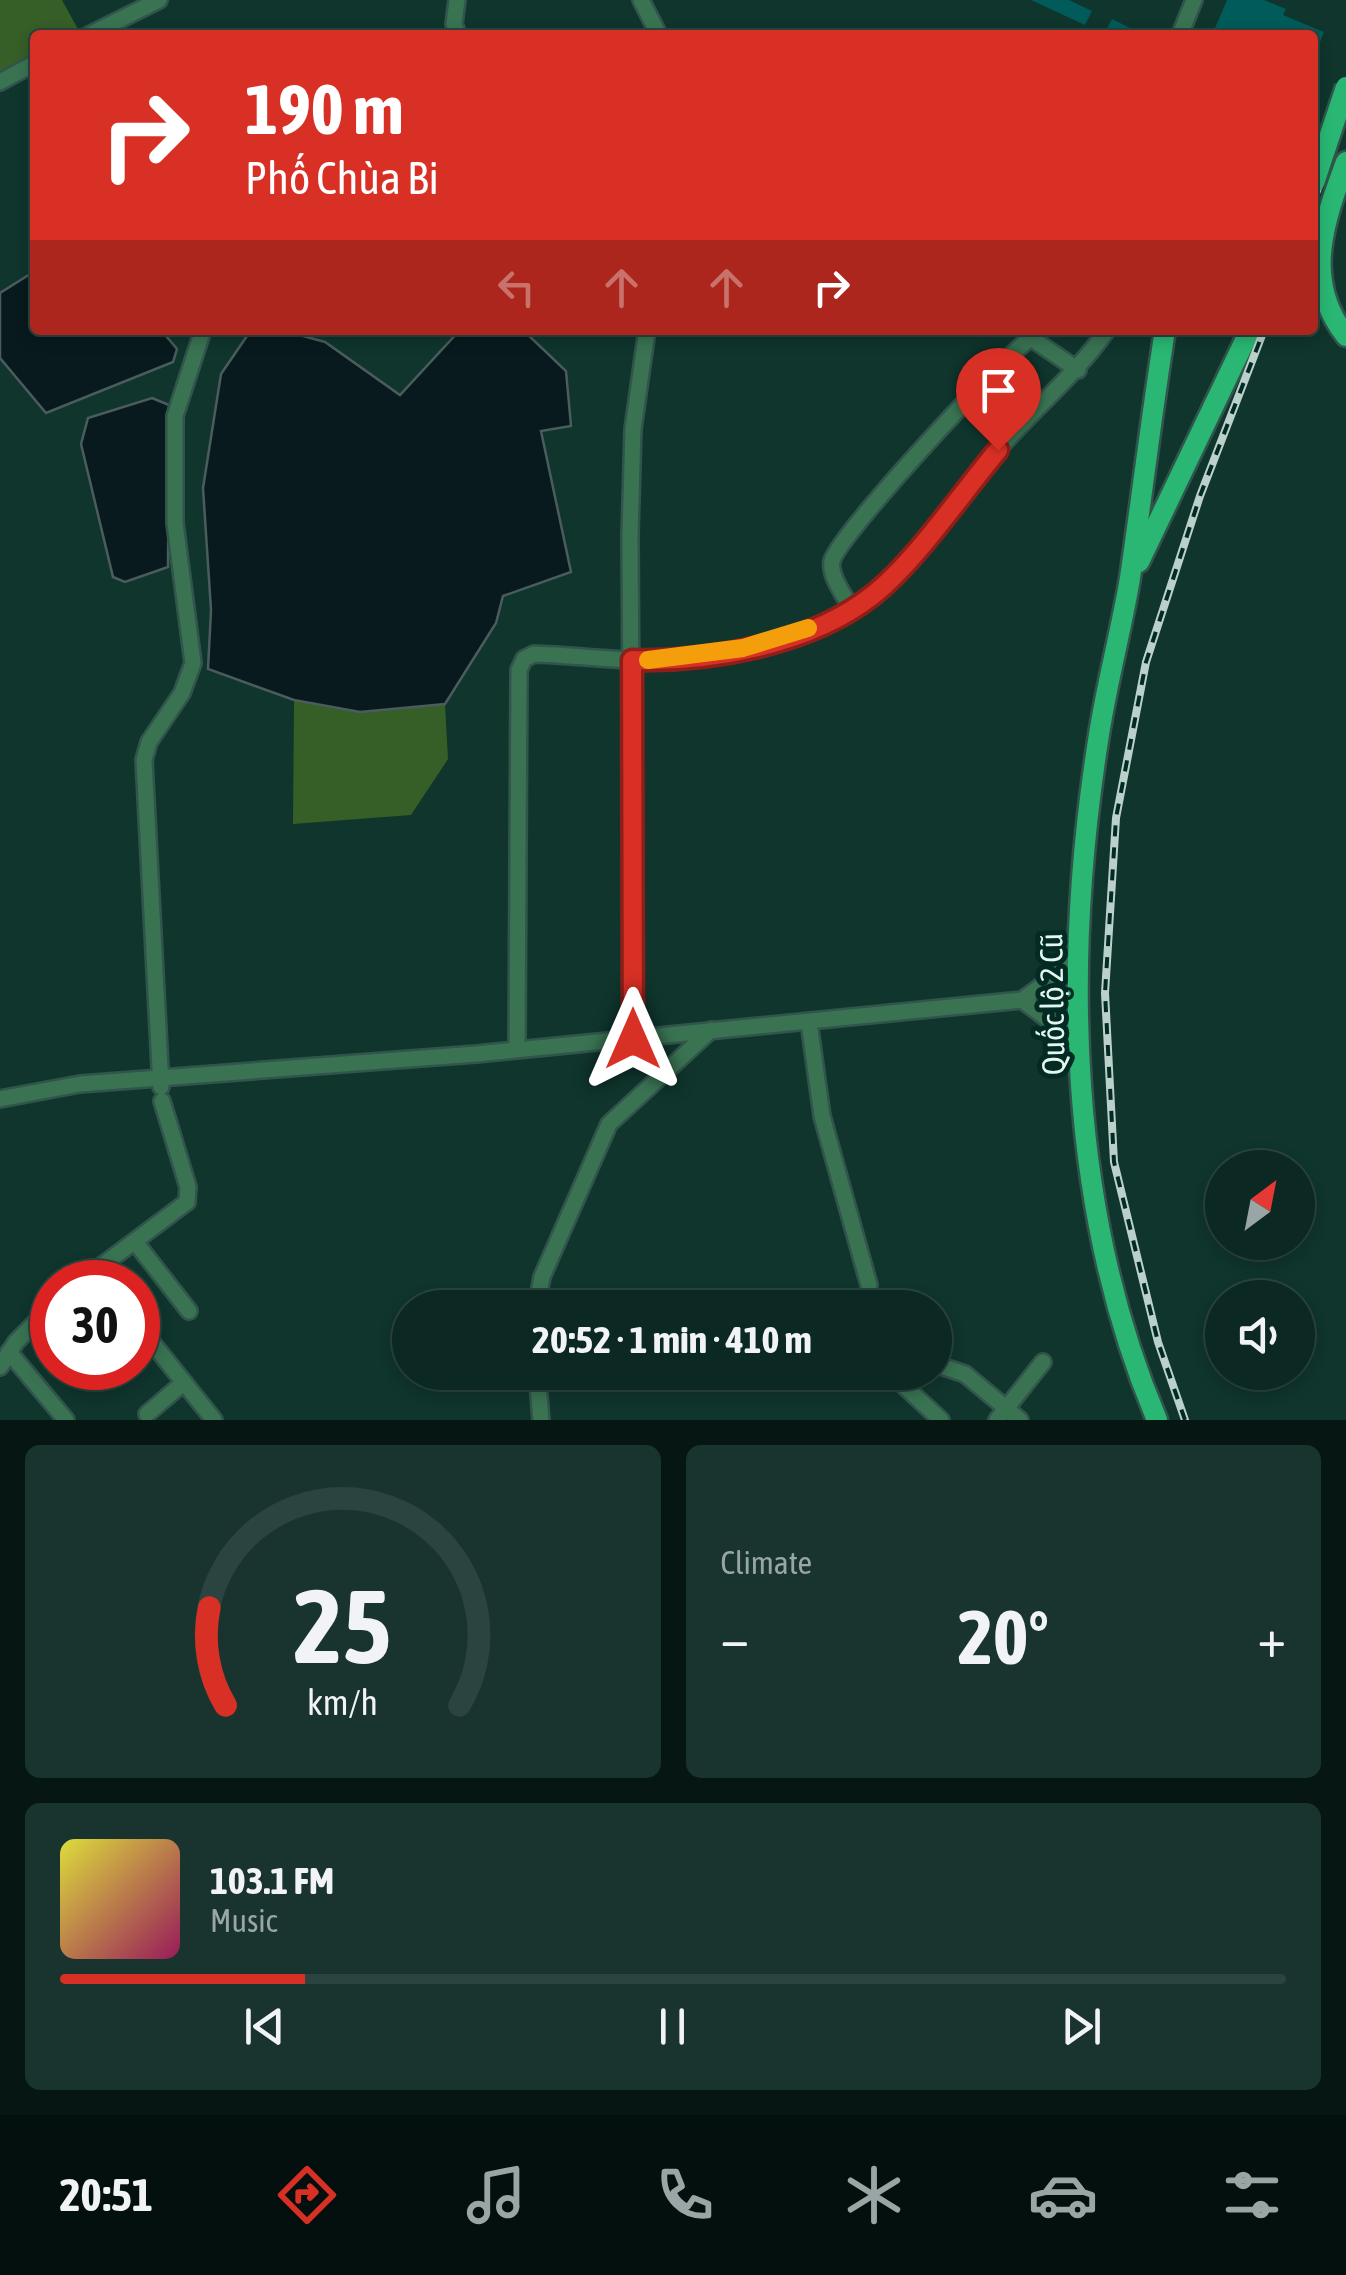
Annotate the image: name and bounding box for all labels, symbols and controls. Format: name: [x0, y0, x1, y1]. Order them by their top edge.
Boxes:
text: 190 m: [245, 69, 404, 149]
icon: right: [80, 70, 210, 200]
text: Phố Chùa Bi: [245, 152, 439, 204]
icon: left: [489, 260, 544, 315]
icon: ahead: [594, 260, 649, 315]
icon: ahead: [699, 260, 754, 315]
icon: right: [804, 260, 859, 315]
pin: [956, 348, 1041, 451]
icon: arrive: [971, 363, 1026, 418]
street label: Quốc lộ 2 Cũ: [1032, 933, 1072, 1075]
position arrow: [581, 987, 685, 1091]
north arrow: [1205, 1150, 1315, 1260]
map controls: [1205, 1150, 1315, 1390]
speed limit sign: 30: [30, 1260, 160, 1390]
button: sound: [1205, 1280, 1315, 1390]
text: 20:52 · 1 min · 410 m: [532, 1318, 812, 1361]
text: Climate: [721, 1544, 812, 1581]
text: 25: [294, 1566, 392, 1685]
text: 20°: [958, 1594, 1049, 1680]
text: −: [721, 1606, 749, 1669]
text: +: [1257, 1606, 1286, 1669]
text: km/h: [307, 1682, 378, 1723]
text: 103.1 FM: [210, 1859, 334, 1902]
text: Music: [210, 1902, 277, 1939]
icon: previous: [237, 1999, 292, 2054]
icon: pause: [645, 1999, 700, 2054]
icon: next: [1054, 1999, 1109, 2054]
icon: directions: [272, 2160, 342, 2230]
icon: music: [461, 2160, 531, 2230]
icon: phone: [650, 2160, 720, 2230]
icon: climate: [839, 2160, 909, 2230]
icon: car: [1028, 2160, 1098, 2230]
icon: filters: [1217, 2160, 1287, 2230]
text: 20:51: [59, 2169, 153, 2221]

